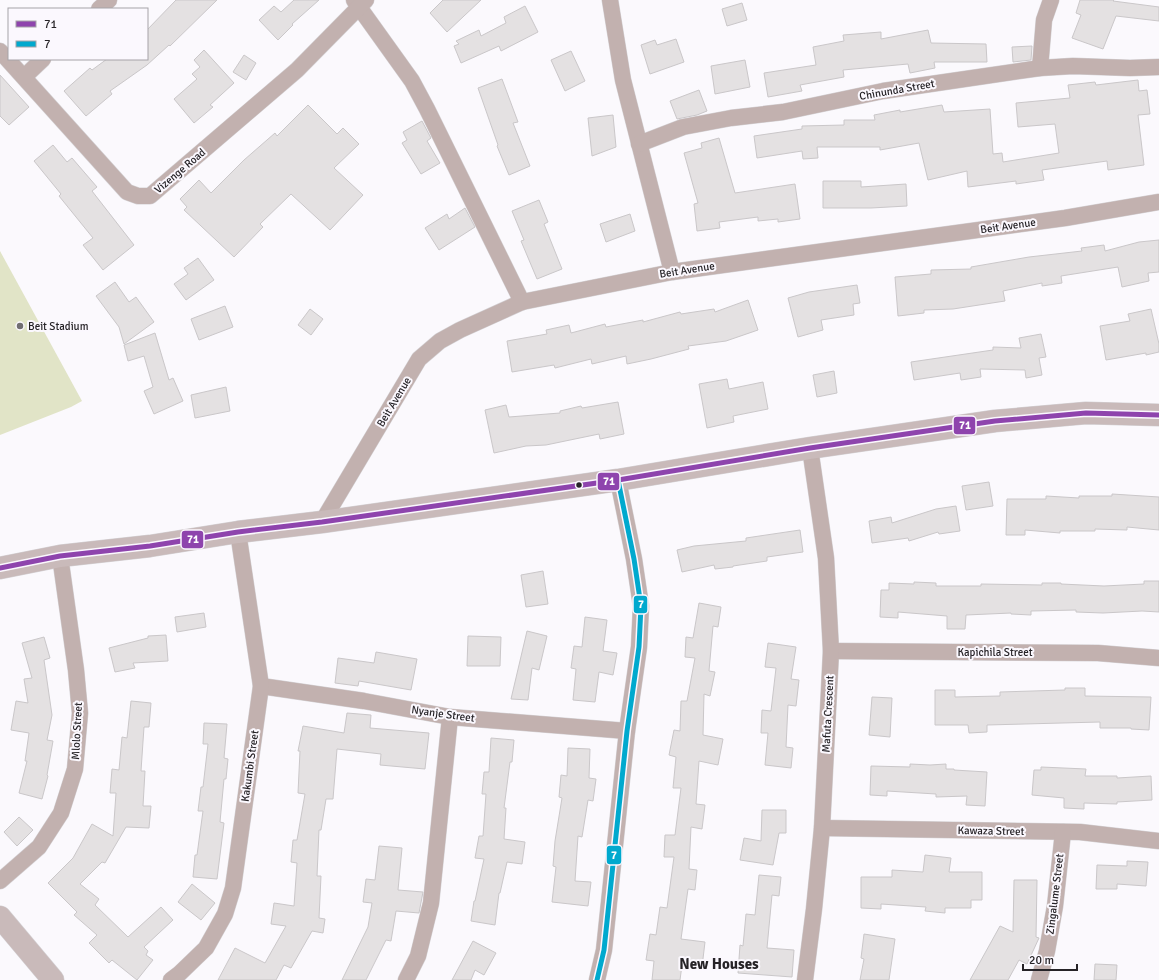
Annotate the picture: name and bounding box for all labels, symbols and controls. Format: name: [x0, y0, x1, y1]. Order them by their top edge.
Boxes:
legend: [8, 8, 148, 60]
text: 71: [44, 17, 57, 32]
text: 7: [44, 37, 50, 52]
street label: Chinunda Street: [858, 77, 936, 103]
street label: Vizenge Road: [152, 146, 208, 196]
street label: Beit Avenue: [979, 216, 1037, 236]
street label: Beit Avenue: [658, 259, 716, 281]
place label: Beit Stadium: [28, 320, 89, 333]
marker: Beit Stadium: [15, 321, 25, 331]
street label: Beit Avenue: [374, 375, 414, 429]
line badge: 71: [953, 416, 976, 435]
text: 71: [959, 419, 971, 432]
line badge: 71: [597, 472, 620, 491]
text: 71: [603, 475, 615, 488]
unlabelled marker: [574, 480, 584, 490]
line badge: 71: [181, 530, 204, 549]
text: 71: [187, 533, 199, 546]
line badge: 7: [633, 595, 648, 614]
text: 7: [638, 598, 644, 611]
street label: Kapichila Street: [957, 646, 1033, 659]
street label: Mafuta Crescent: [819, 675, 837, 753]
street label: Mlolo Street: [69, 702, 85, 760]
street label: Nyanje Street: [411, 703, 476, 725]
street label: Kakumbi Street: [239, 729, 261, 803]
street label: Kawaza Street: [957, 824, 1025, 838]
line badge: 7: [606, 845, 622, 865]
text: 7: [611, 849, 617, 862]
street label: Zingalume Street: [1044, 853, 1066, 935]
scale bar: [1023, 946, 1077, 972]
text: 20 m: [1029, 953, 1054, 968]
district label: New Houses: [679, 955, 759, 973]

